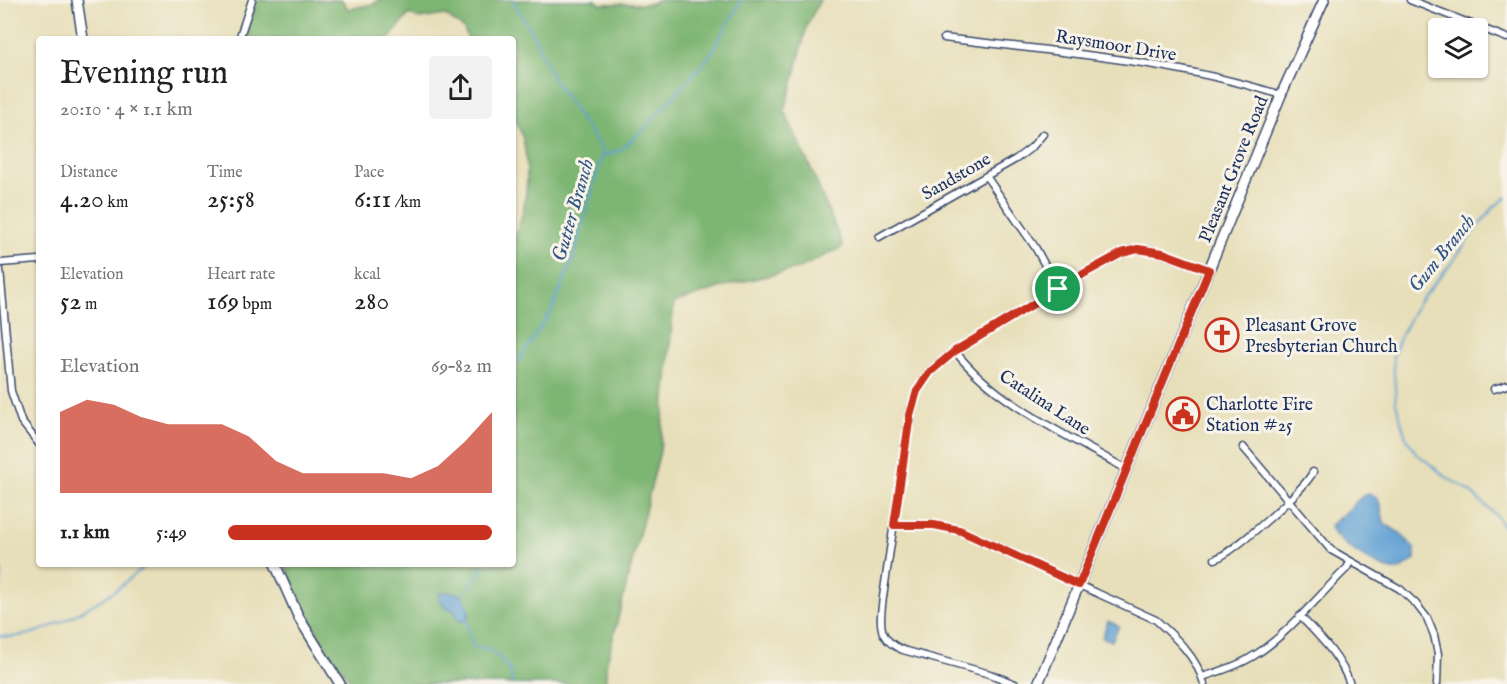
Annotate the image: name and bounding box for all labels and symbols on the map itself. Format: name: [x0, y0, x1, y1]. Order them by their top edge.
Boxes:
street label: Raysmoor Drive: [1054, 26, 1178, 67]
street label: Pleasant Grove Road: [1194, 92, 1274, 246]
street label: Sandstone: [918, 148, 995, 206]
water label: Gutter Branch: [547, 156, 600, 264]
water label: Gum Branch: [1403, 210, 1481, 298]
pin: [1032, 263, 1083, 314]
place label: Pleasant Grove Presbyterian Church: [1245, 315, 1398, 359]
church icon: Pleasant Grove Presbyterian Church: [1204, 317, 1240, 353]
street label: Catalina Lane: [994, 365, 1094, 441]
place label: Charlotte Fire Station #25: [1206, 394, 1313, 438]
public building icon: Charlotte Fire Station #25: [1165, 396, 1201, 432]

